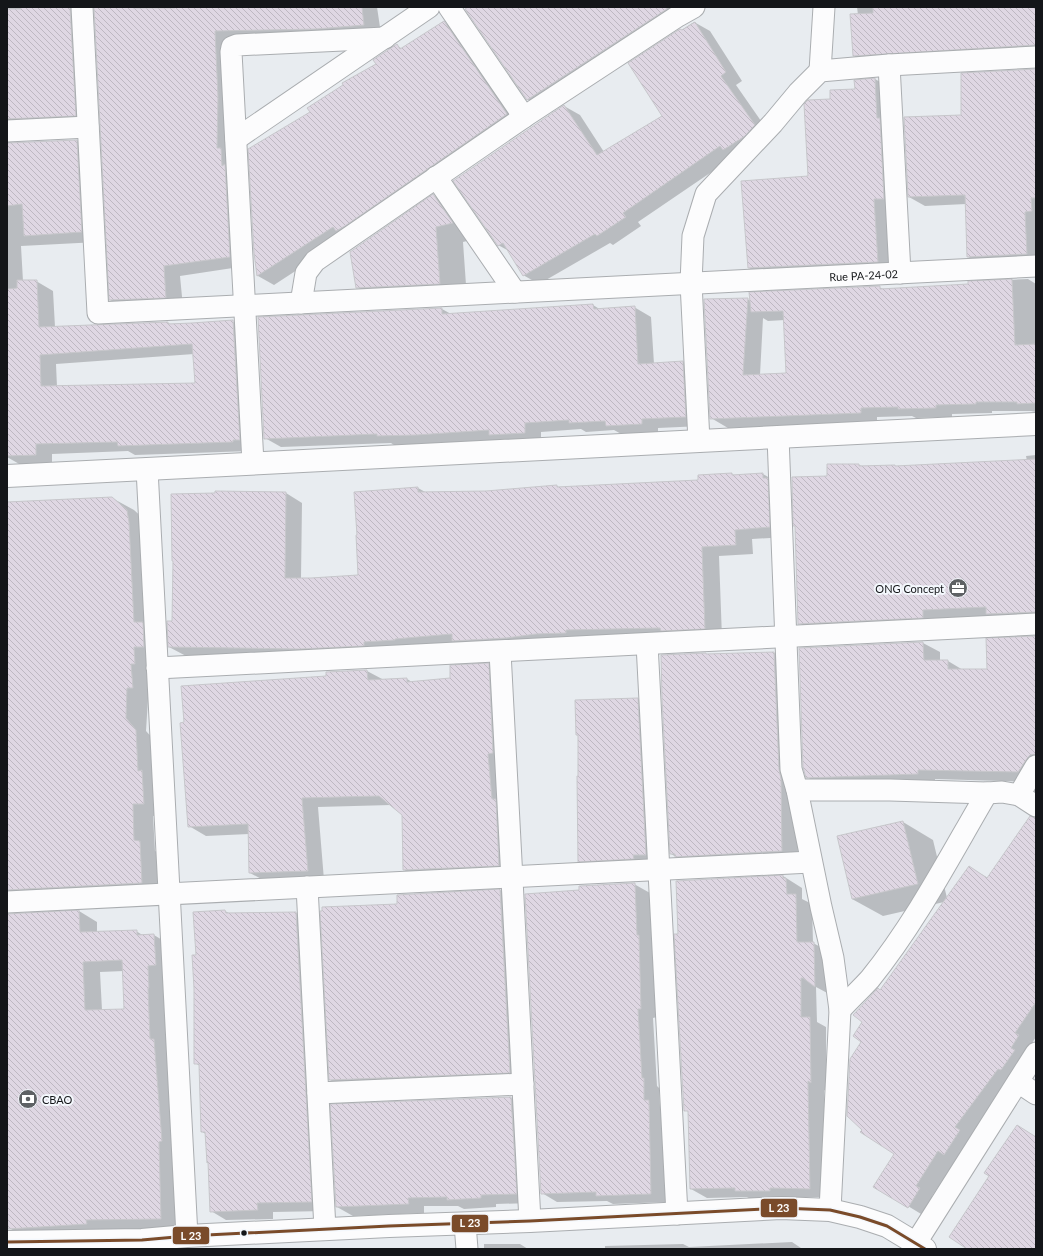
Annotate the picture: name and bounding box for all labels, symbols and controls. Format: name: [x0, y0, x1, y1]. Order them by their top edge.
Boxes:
street label: Rue PA-24-02: [829, 266, 898, 283]
office icon: ONG Concept: [947, 577, 969, 599]
place label: ONG Concept: [875, 582, 944, 595]
bank icon: CBAO: [17, 1088, 39, 1110]
place label: CBAO: [42, 1093, 73, 1106]
line badge: L 23: [760, 1198, 798, 1218]
text: L 23: [769, 1201, 789, 1214]
line badge: L 23: [451, 1214, 489, 1233]
text: L 23: [460, 1216, 480, 1229]
line badge: L 23: [172, 1226, 210, 1245]
unlabelled marker: [239, 1228, 249, 1238]
text: L 23: [181, 1229, 201, 1242]

